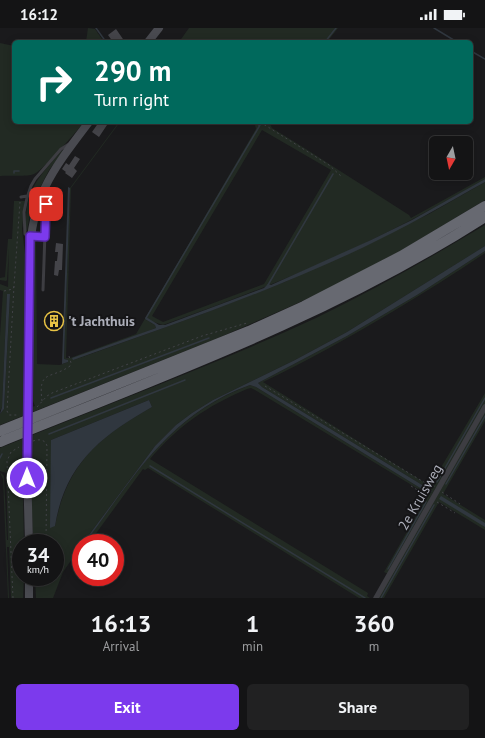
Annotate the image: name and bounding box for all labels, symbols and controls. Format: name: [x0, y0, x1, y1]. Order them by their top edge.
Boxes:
text: 16:12: [20, 5, 58, 24]
text: 290 m: [94, 52, 171, 89]
icon: right: [28, 56, 80, 108]
text: Turn right: [94, 88, 169, 111]
north arrow: [429, 136, 473, 180]
map controls: [429, 136, 473, 180]
pin: [29, 187, 63, 221]
icon: arrive: [35, 193, 57, 215]
building icon: 't Jachthuis: [43, 310, 65, 332]
place label: 't Jachthuis: [68, 312, 135, 330]
position arrow: [6, 457, 48, 499]
street label: 2e Kruisweg: [394, 461, 446, 533]
speed limit sign: 40: [72, 534, 124, 586]
text: 34: [27, 542, 49, 568]
text: km/h: [27, 563, 49, 576]
text: 16:13: [91, 608, 151, 639]
text: 1: [246, 608, 259, 639]
text: 360: [354, 608, 394, 639]
text: Arrival: [103, 638, 139, 655]
text: min: [242, 638, 263, 655]
text: m: [369, 638, 379, 655]
button: Exit: [16, 684, 239, 730]
button: Share: [247, 684, 469, 730]

